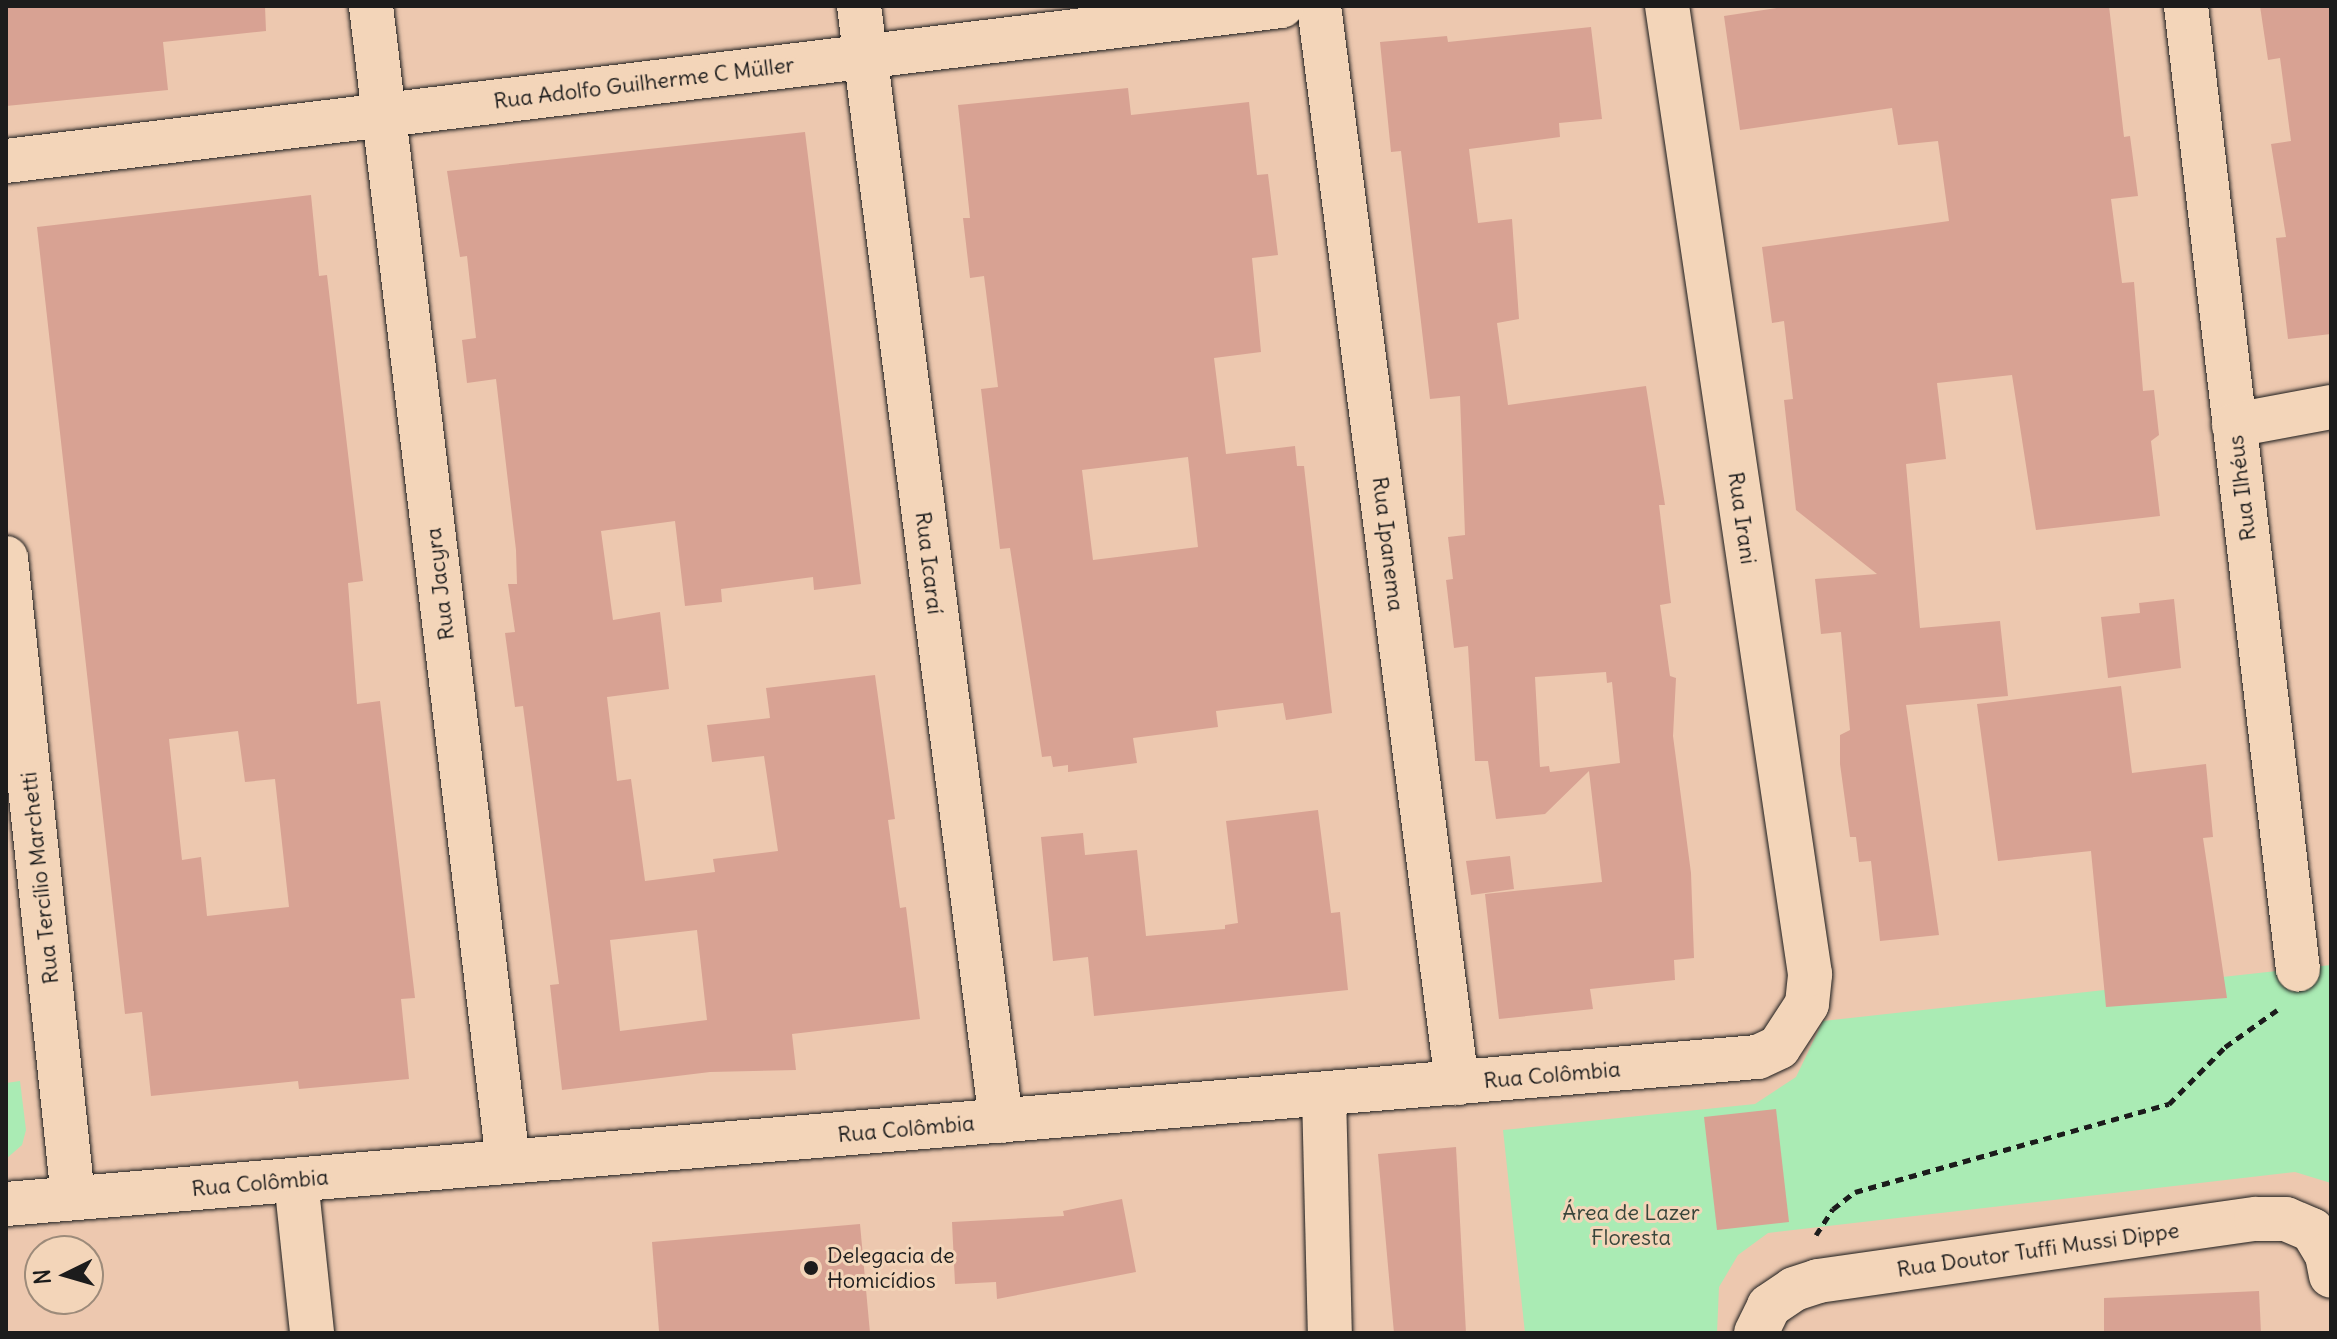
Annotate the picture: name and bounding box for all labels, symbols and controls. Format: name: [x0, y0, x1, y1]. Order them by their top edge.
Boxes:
street label: Rua Adolfo Guilherme C Müller: [492, 51, 796, 115]
street label: Rua Ilhéus: [2222, 434, 2262, 542]
street label: Rua Irani: [1722, 470, 1762, 566]
street label: Rua Ipanema: [1367, 475, 1409, 613]
street label: Rua Icaraí: [910, 510, 948, 616]
street label: Rua Jacyra: [420, 526, 460, 642]
street label: Rua Tercílio Marchetti: [16, 771, 64, 985]
street label: Rua Colômbia: [1482, 1056, 1622, 1094]
street label: Rua Colômbia: [836, 1110, 976, 1148]
street label: Rua Colômbia: [190, 1164, 330, 1202]
park label: Área de Lazer Floresta: [1562, 1199, 1700, 1250]
street label: Rua Doutor Tuffi Mussi Dippe: [1895, 1217, 2181, 1283]
north arrow: [24, 1235, 104, 1315]
place label: Delegacia de Homicídios: [827, 1242, 955, 1294]
marker: Delegacia de Homicídios: [802, 1259, 820, 1277]
text: N: [27, 1268, 57, 1286]

